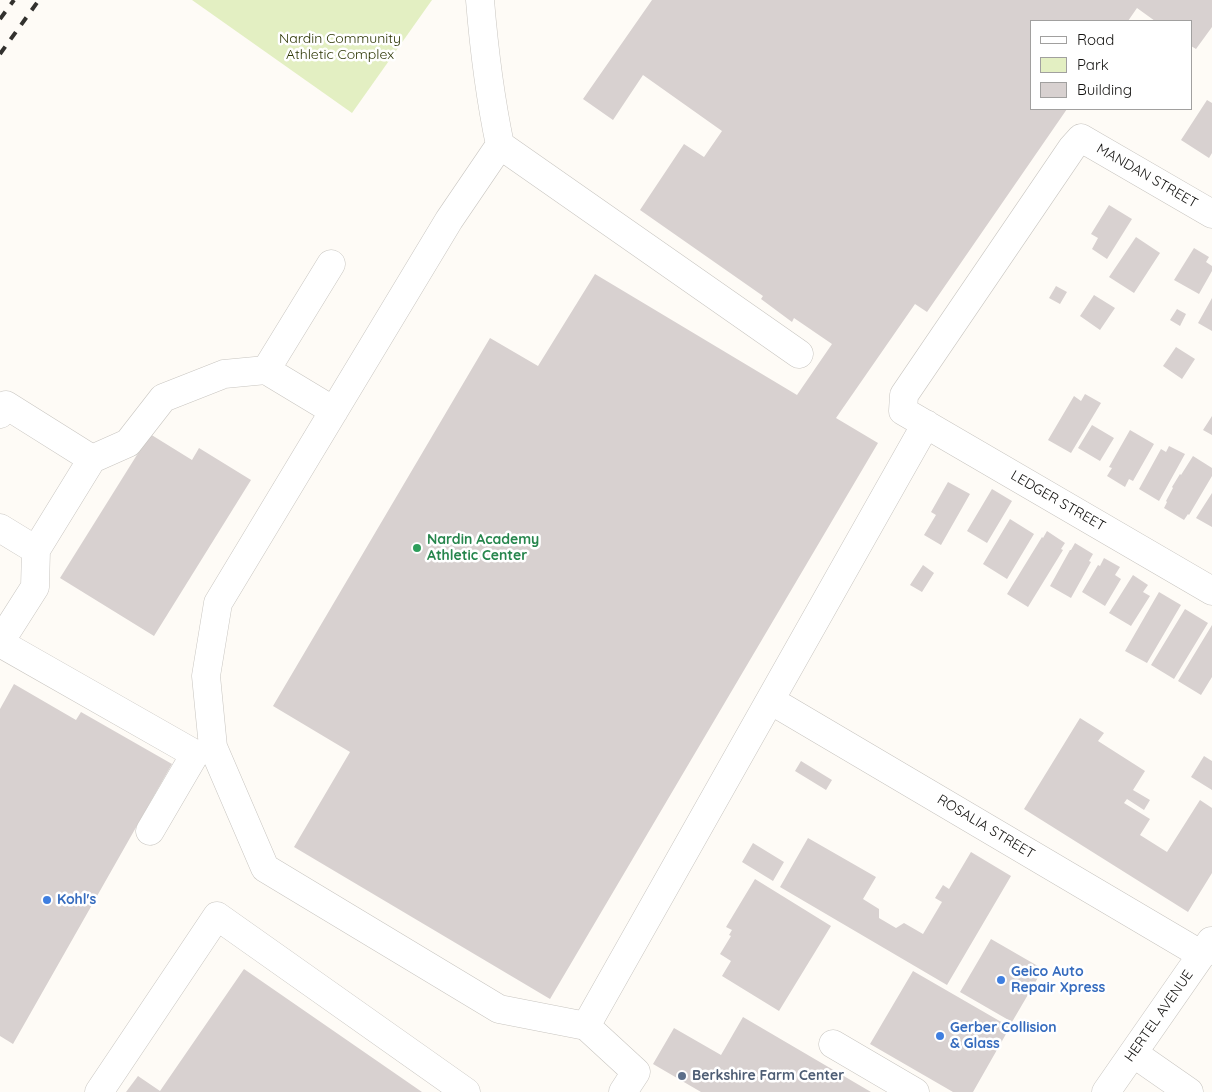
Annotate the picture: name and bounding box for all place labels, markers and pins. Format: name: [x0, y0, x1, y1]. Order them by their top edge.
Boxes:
place label: Nardin Academy Athletic Center: [427, 532, 539, 564]
marker: Nardin Academy Athletic Center: [411, 542, 423, 554]
place label: Kohl's: [57, 892, 96, 908]
marker: Kohl's: [41, 894, 53, 906]
place label: Geico Auto Repair Xpress: [1011, 964, 1105, 996]
marker: Geico Auto Repair Xpress: [995, 974, 1007, 986]
place label: Gerber Collision & Glass: [950, 1020, 1057, 1052]
marker: Gerber Collision & Glass: [934, 1030, 946, 1042]
place label: Berkshire Farm Center: [692, 1068, 844, 1084]
marker: Berkshire Farm Center: [676, 1070, 688, 1082]

